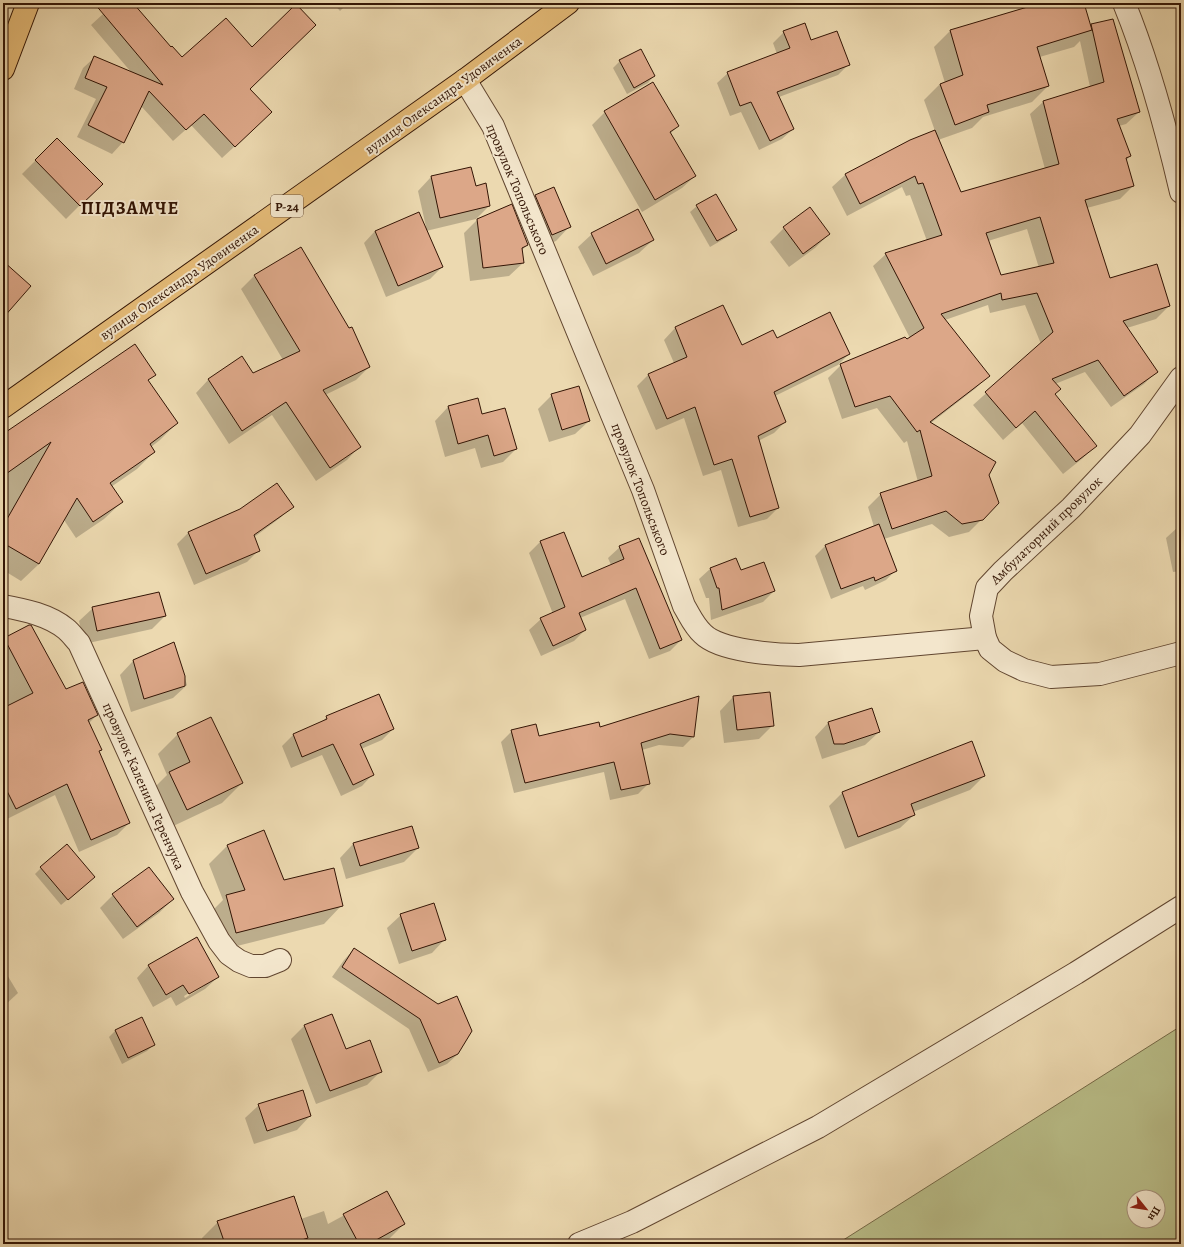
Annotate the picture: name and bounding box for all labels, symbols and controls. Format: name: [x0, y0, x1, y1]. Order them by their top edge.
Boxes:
street label: вулиця Олександра Удовиченка: [361, 32, 526, 159]
street label: провулок Топольського: [481, 121, 554, 258]
road number: Р-24: [271, 195, 303, 217]
district label: ПІДЗАМЧЕ: [81, 196, 179, 220]
street label: вулиця Олександра Удовиченка: [96, 220, 263, 345]
street label: провулок Топольського: [606, 420, 675, 558]
street label: Амбулаторний провулок: [985, 472, 1106, 590]
street label: провулок Каленика Геренчука: [98, 700, 189, 873]
north arrow: [1126, 1189, 1166, 1229]
text: Пн: [1144, 1204, 1164, 1224]

